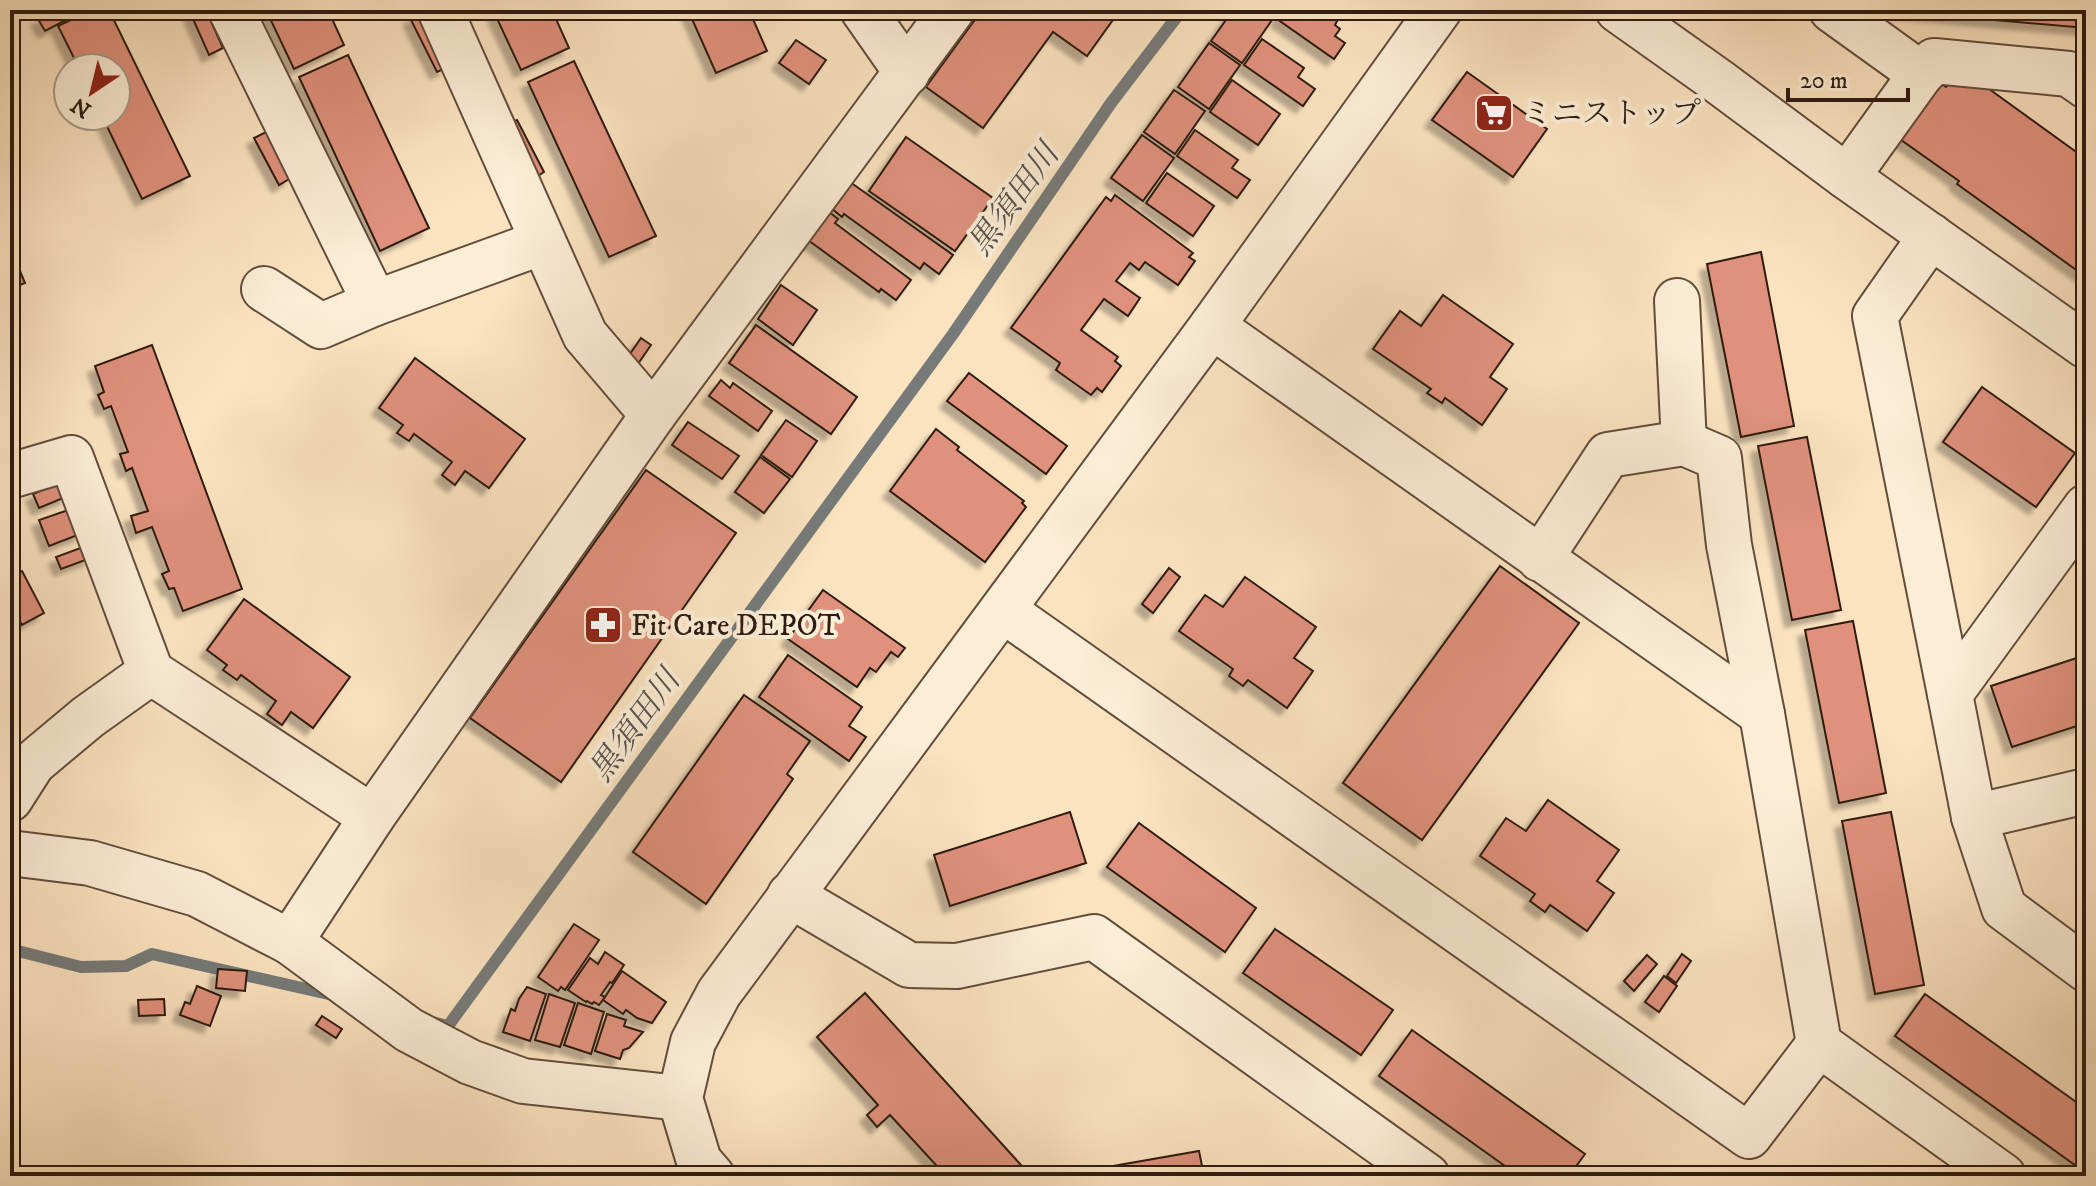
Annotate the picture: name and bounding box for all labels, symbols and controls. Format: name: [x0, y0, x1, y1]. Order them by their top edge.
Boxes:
north arrow: [52, 52, 132, 132]
scale bar: [1788, 52, 1908, 102]
text: 20 m: [1800, 66, 1848, 96]
text: N: [66, 91, 97, 123]
supermarket icon: ミニストップ: [1473, 92, 1515, 134]
place label: ミニストップ: [1522, 96, 1701, 133]
water label: 黒須田川: [961, 134, 1070, 264]
pharmacy icon: Fit Care DEPOT: [582, 604, 624, 646]
place label: Fit Care DEPOT: [631, 608, 841, 645]
water label: 黒須田川: [582, 660, 691, 790]

